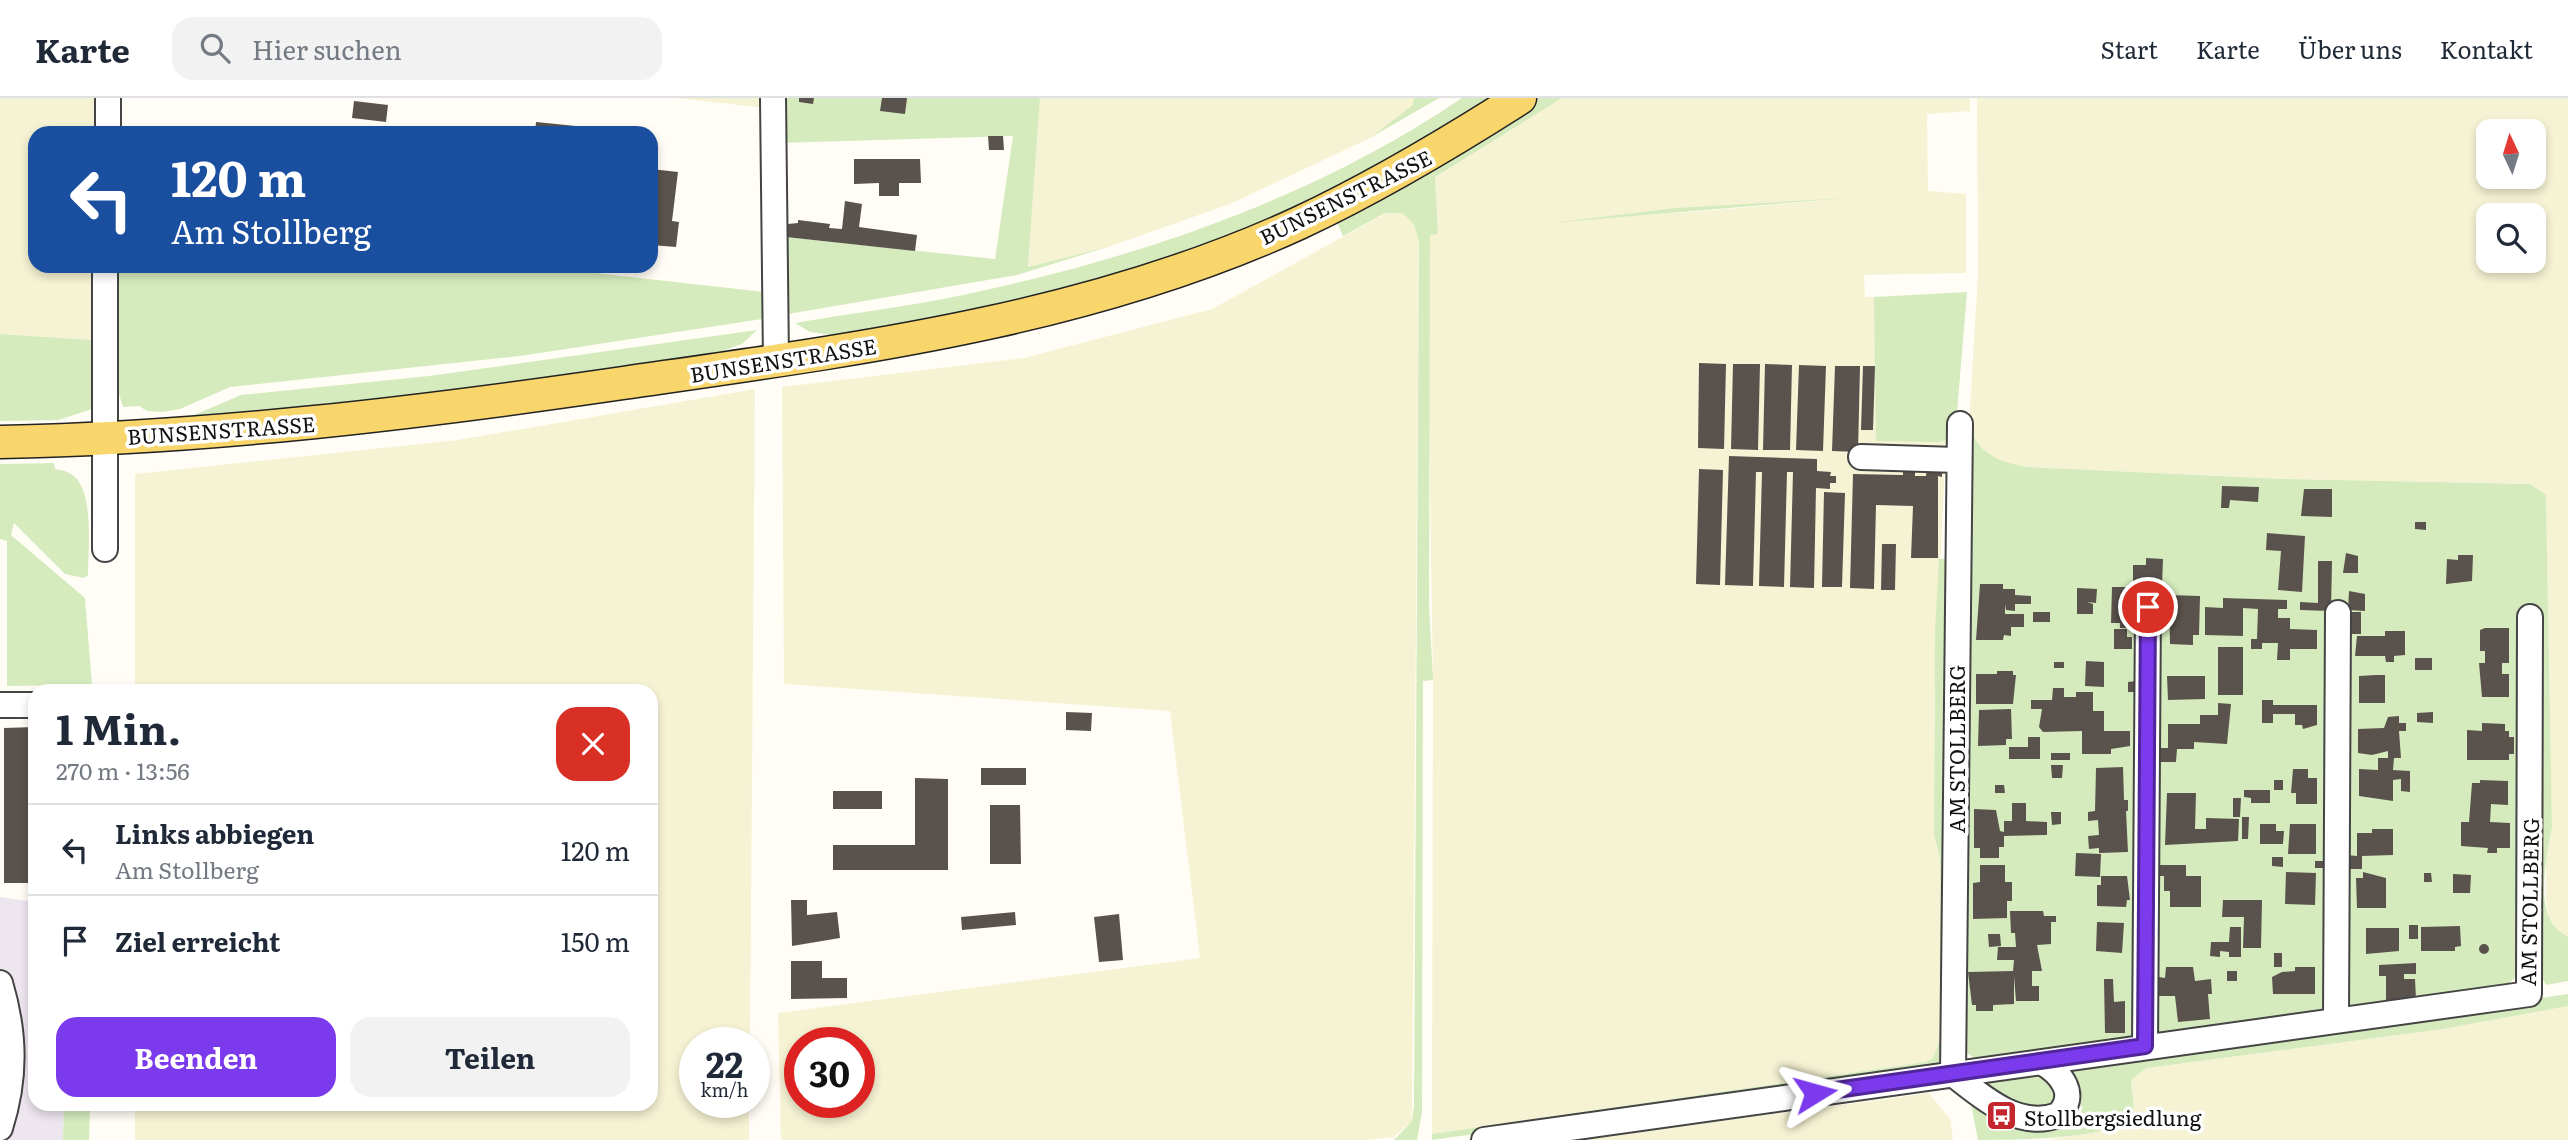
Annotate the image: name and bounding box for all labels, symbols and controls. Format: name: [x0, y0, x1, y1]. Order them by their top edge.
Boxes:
search box: [172, 17, 662, 80]
text: Karte: [35, 24, 130, 73]
icon: search: [196, 29, 234, 67]
text: Hier suchen: [252, 29, 402, 68]
text: Start: [2101, 31, 2158, 66]
text: Karte: [2196, 31, 2260, 66]
text: Über uns: [2298, 31, 2402, 66]
text: Kontakt: [2440, 31, 2533, 66]
north arrow: [2476, 119, 2546, 189]
map controls: [2476, 119, 2546, 273]
text: 120 m: [171, 139, 306, 212]
street label: BUNSENSTRASSE: [1254, 141, 1436, 251]
icon: left: [56, 154, 147, 245]
button: search: [2476, 203, 2546, 273]
text: Am Stollberg: [171, 206, 371, 254]
street label: BUNSENSTRASSE: [688, 329, 878, 389]
street label: BUNSENSTRASSE: [126, 407, 316, 451]
pin: [2118, 577, 2178, 637]
icon: arrive: [2129, 588, 2167, 626]
street label: AM STOLLBERG: [1940, 665, 1971, 833]
text: 1 Min.: [56, 696, 181, 758]
button: close: [556, 707, 630, 781]
text: 270 m · 13:56: [56, 753, 190, 787]
text: Links abbiegen: [115, 813, 314, 852]
street label: AM STOLLBERG: [2511, 817, 2545, 986]
text: 120 m: [561, 830, 630, 869]
icon: left: [56, 831, 94, 869]
text: Am Stollberg: [115, 852, 259, 886]
text: Ziel erreicht: [115, 921, 280, 960]
text: 150 m: [561, 921, 630, 960]
icon: arrive: [56, 922, 94, 960]
button: Beenden: [56, 1017, 336, 1097]
button: Teilen: [350, 1017, 630, 1097]
speed limit sign: 30: [784, 1027, 875, 1118]
text: 22: [706, 1037, 743, 1089]
position arrow: [1778, 1056, 1852, 1130]
text: km/h: [701, 1076, 748, 1103]
bus stop icon: Stollbergsiedlung: [1984, 1099, 2018, 1133]
place label: Stollbergsiedlung: [2024, 1101, 2202, 1132]

